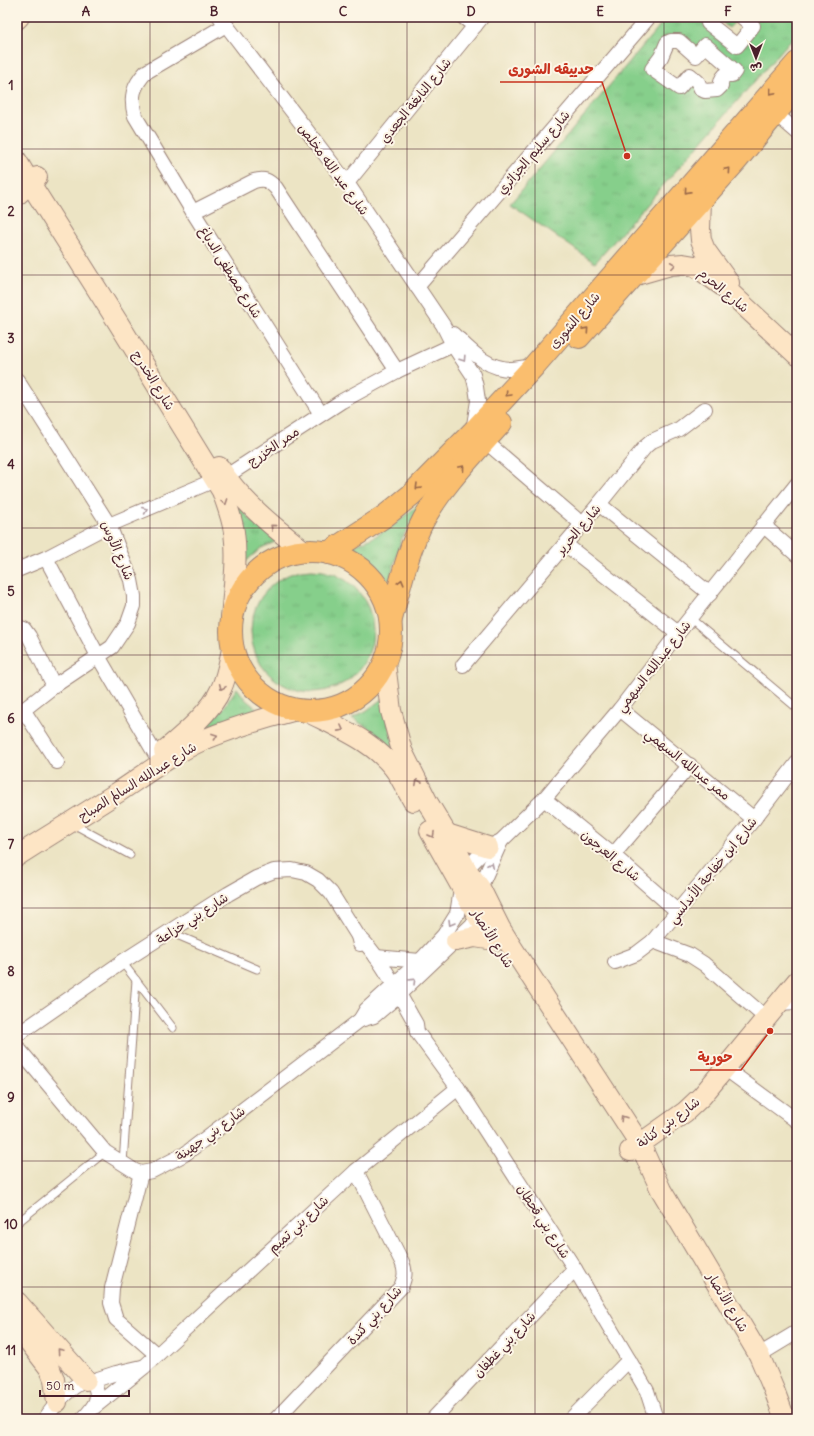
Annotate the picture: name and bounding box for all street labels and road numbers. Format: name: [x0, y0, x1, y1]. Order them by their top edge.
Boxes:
street label: شارع النابغة الجعدي: [376, 54, 456, 147]
street label: شارع سليم الجزائري: [493, 107, 575, 199]
street label: شارع عبد الله مخلص: [294, 120, 373, 219]
street label: شارع مصطفى الدباغ: [195, 223, 266, 322]
street label: شارع الحرم: [694, 264, 752, 318]
street label: شارع الشورى: [545, 288, 604, 353]
street label: شارع الخدرج: [128, 347, 179, 414]
street label: ممر الخزرج: [244, 423, 303, 471]
street label: شارع الحرير: [552, 501, 605, 559]
street label: شارع الأوس: [96, 518, 138, 583]
street label: شارع عبدالله السهمي: [612, 617, 697, 717]
street label: ممر عبدالله السهمي: [640, 725, 734, 806]
street label: شارع عبدالله السالم الصباح: [75, 738, 201, 826]
street label: شارع ابن خفاجة الأندلسي: [664, 814, 763, 929]
street label: شارع العرجون: [577, 826, 644, 886]
street label: شارع بني خزاعة: [153, 889, 233, 951]
street label: شارع الأنصار: [466, 905, 517, 972]
street label: شارع بني كنانة: [633, 1093, 705, 1154]
street label: شارع بني جهينة: [172, 1102, 250, 1167]
street label: شارع بني قحطان: [511, 1181, 574, 1263]
street label: شارع بني تميم: [264, 1192, 334, 1259]
street label: شارع الأنصار: [702, 1268, 752, 1336]
street label: شارع بني كندة: [343, 1282, 408, 1350]
street label: شارع بني غطفان: [470, 1308, 541, 1383]

